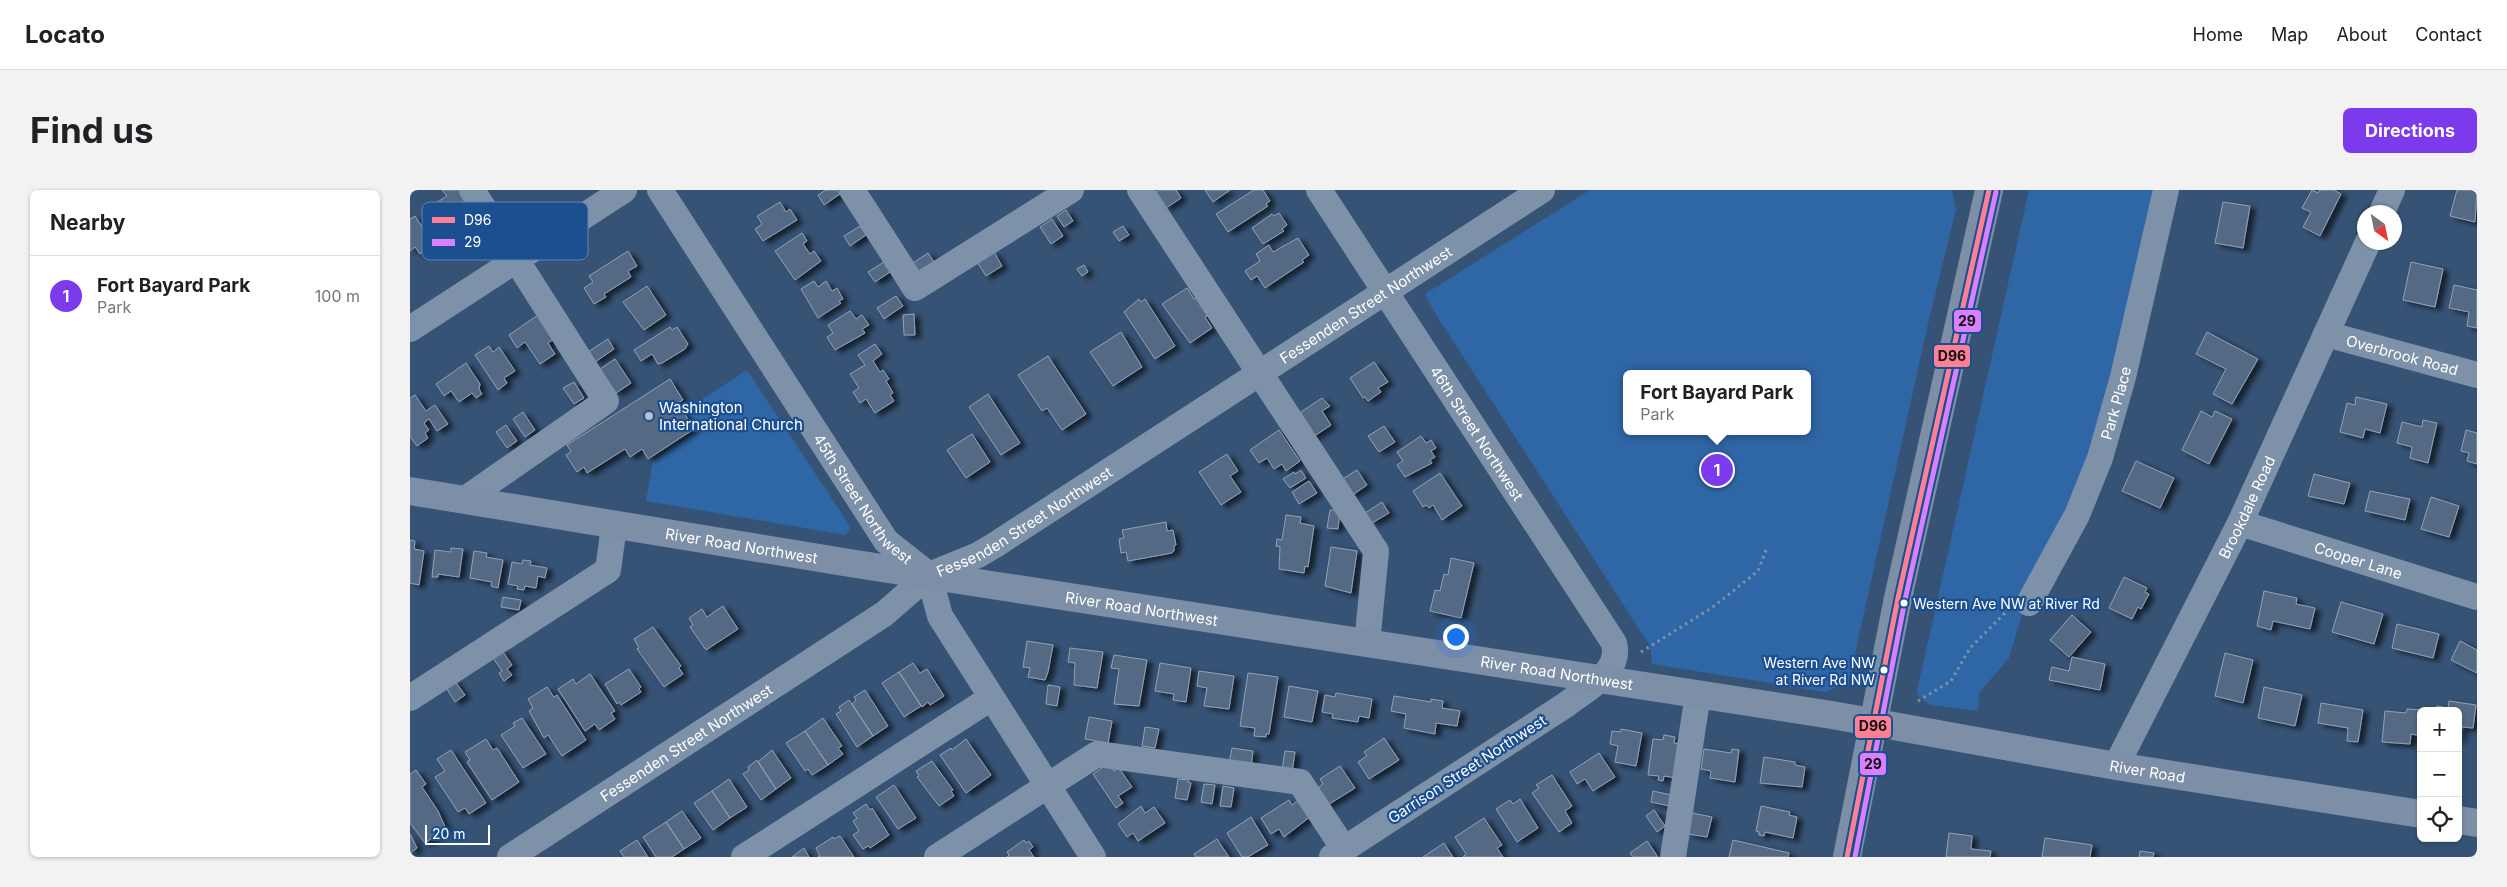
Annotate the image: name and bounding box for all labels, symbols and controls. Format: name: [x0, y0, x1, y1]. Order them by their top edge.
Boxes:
text: Locato: [25, 20, 105, 49]
text: Home: [2193, 24, 2243, 45]
text: Map: [2271, 24, 2308, 45]
text: About: [2336, 24, 2387, 45]
text: Contact: [2415, 24, 2482, 45]
button: Directions: [2343, 108, 2477, 153]
text: Find us: [30, 109, 154, 151]
legend: [422, 202, 588, 260]
north arrow: [2357, 205, 2402, 250]
text: Nearby: [50, 210, 125, 235]
text: D96: [464, 211, 491, 228]
text: 29: [464, 233, 481, 250]
street label: Fessenden Street Northwest: [1276, 242, 1455, 367]
text: Fort Bayard Park: [97, 274, 250, 297]
text: 1: [63, 286, 69, 306]
text: 100 m: [315, 286, 360, 306]
text: Park: [97, 297, 131, 317]
line badge: 29: [1953, 309, 1982, 333]
text: 29: [1958, 312, 1976, 329]
street label: Overbrook Road: [2344, 330, 2460, 379]
line badge: D96: [1933, 344, 1971, 368]
text: D96: [1938, 347, 1966, 364]
street label: 46th Street Northwest: [1426, 362, 1528, 504]
street label: Park Place: [2096, 364, 2135, 442]
popup: [1623, 370, 1811, 435]
text: Fort Bayard Park: [1640, 381, 1794, 404]
place label: Washington International Church: [659, 398, 803, 434]
text: Park: [1640, 404, 1675, 424]
marker: Washington International Church: [643, 410, 655, 422]
street label: 45th Street Northwest: [810, 430, 916, 568]
pin: 1: [1701, 451, 1733, 489]
street label: Brookdale Road: [2214, 453, 2279, 562]
street label: Fessenden Street Northwest: [933, 462, 1116, 581]
street label: River Road Northwest: [664, 523, 819, 567]
street label: Cooper Lane: [2312, 537, 2405, 583]
street label: River Road Northwest: [1064, 587, 1219, 629]
place label: Western Ave NW at River Rd: [1913, 595, 2100, 612]
marker: Western Ave NW at River Rd: [1899, 598, 1909, 608]
your location: [1443, 624, 1469, 650]
street label: River Road Northwest: [1479, 651, 1634, 694]
place label: Western Ave NW at River Rd NW: [1763, 654, 1875, 688]
marker: Western Ave NW at River Rd NW: [1879, 665, 1889, 675]
street label: Fessenden Street Northwest: [596, 680, 776, 806]
map controls: [2417, 707, 2462, 842]
button: +: [2417, 707, 2462, 752]
street label: Garrison Street Northwest: [1384, 711, 1550, 827]
line badge: D96: [1854, 715, 1892, 739]
text: D96: [1859, 717, 1887, 734]
line badge: 29: [1859, 752, 1887, 776]
button: −: [2417, 752, 2462, 797]
text: 29: [1864, 755, 1882, 772]
street label: River Road: [2108, 756, 2187, 786]
button: locate: [2417, 797, 2462, 842]
scale bar: [425, 822, 490, 845]
text: 20 m: [432, 825, 466, 842]

